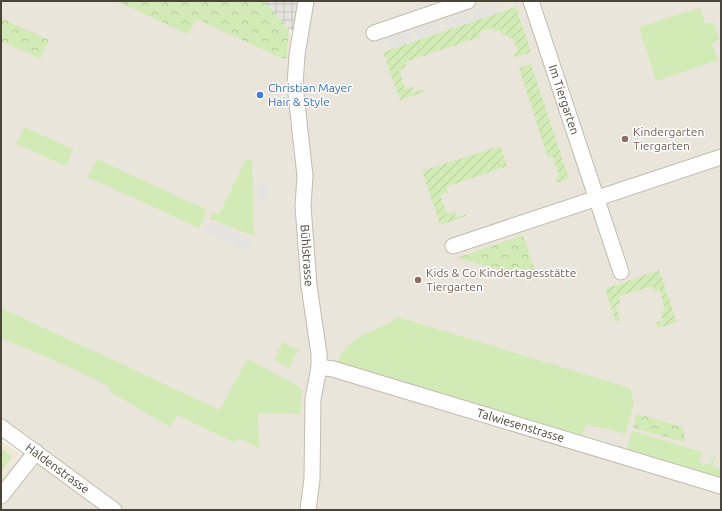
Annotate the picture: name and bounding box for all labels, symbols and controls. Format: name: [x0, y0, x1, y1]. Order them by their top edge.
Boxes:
street label: Im Tiergarten: [547, 63, 582, 136]
place label: Christian Mayer Hair & Style: [268, 81, 352, 108]
marker: Christian Mayer Hair & Style: [255, 90, 265, 100]
place label: Kindergarten Tiergarten: [633, 125, 704, 152]
marker: Kindergarten Tiergarten: [620, 134, 630, 144]
street label: Bühlstrasse: [298, 224, 316, 287]
place label: Kids & Co Kindertagesstätte Tiergarten: [426, 266, 576, 293]
marker: Kids & Co Kindertagesstätte Tiergarten: [413, 275, 423, 285]
street label: Talwiesenstrasse: [475, 406, 566, 444]
street label: Haldenstrasse: [23, 440, 92, 496]

